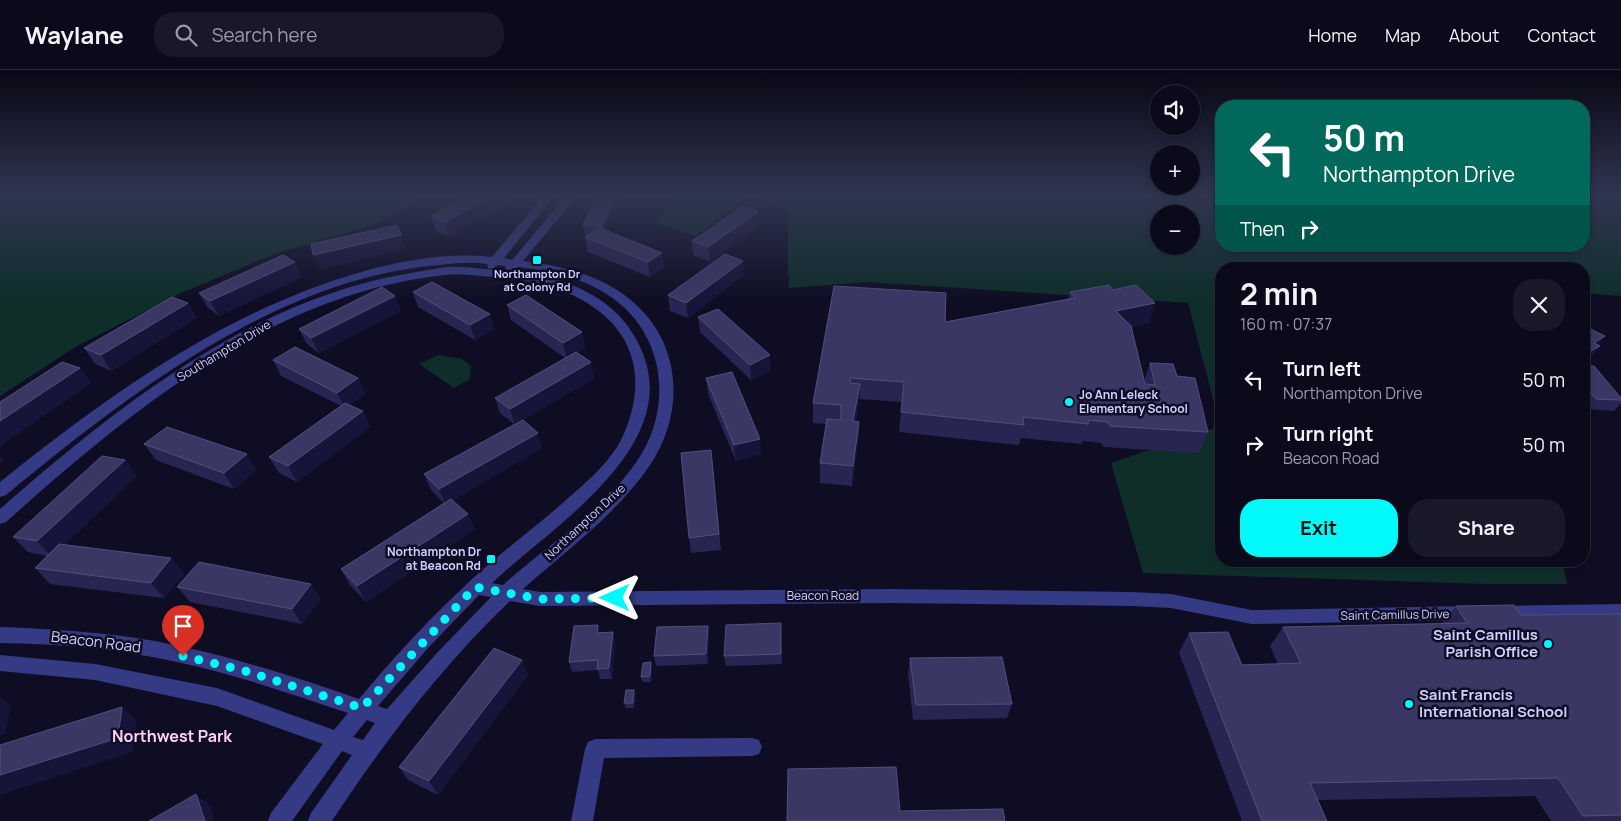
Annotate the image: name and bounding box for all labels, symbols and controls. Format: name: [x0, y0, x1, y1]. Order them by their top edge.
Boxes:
search box: [154, 12, 504, 57]
text: Waylane: [25, 18, 124, 51]
icon: search: [172, 21, 200, 49]
text: Search here: [212, 22, 317, 48]
text: Home: [1308, 23, 1357, 47]
text: Map: [1385, 23, 1421, 47]
text: About: [1449, 23, 1499, 47]
text: Contact: [1527, 23, 1596, 47]
map controls: [1150, 85, 1200, 255]
button: sound: [1150, 85, 1200, 135]
text: 50 m: [1323, 114, 1405, 162]
icon: left: [1240, 120, 1305, 185]
button: +: [1150, 145, 1200, 195]
text: Northampton Drive: [1323, 159, 1515, 189]
button: −: [1150, 205, 1200, 255]
icon: right: [1295, 215, 1323, 243]
text: Then: [1240, 216, 1285, 242]
marker: Northampton Dr at Colony Rd: [531, 254, 543, 266]
place label: Northampton Dr at Colony Rd: [494, 266, 581, 294]
text: 2 min: [1240, 273, 1318, 314]
button: close: [1513, 279, 1565, 331]
text: 160 m · 07:37: [1240, 313, 1332, 335]
street label: Southampton Drive: [174, 316, 274, 385]
text: Turn left: [1283, 356, 1361, 382]
icon: left: [1240, 366, 1268, 394]
text: 50 m: [1523, 367, 1565, 393]
text: Northampton Drive: [1283, 382, 1423, 404]
place label: Jo Ann Leleck Elementary School: [1079, 386, 1188, 417]
marker: Jo Ann Leleck Elementary School: [1063, 396, 1075, 408]
text: Turn right: [1283, 421, 1373, 447]
icon: right: [1240, 431, 1268, 459]
text: 50 m: [1523, 432, 1565, 458]
text: Beacon Road: [1283, 447, 1380, 469]
street label: Northampton Drive: [541, 480, 629, 564]
button: Exit: [1240, 499, 1398, 557]
button: Share: [1408, 499, 1565, 557]
place label: Northampton Dr at Beacon Rd: [387, 543, 481, 574]
marker: Northampton Dr at Beacon Rd: [485, 553, 497, 565]
position arrow: [588, 571, 640, 623]
street label: Beacon Road: [787, 587, 859, 604]
pin: [162, 605, 204, 656]
street label: Saint Camillus Drive: [1340, 605, 1450, 624]
icon: arrive: [169, 612, 197, 640]
place label: Saint Camillus Parish Office: [1433, 624, 1538, 662]
street label: Beacon Road: [50, 626, 142, 657]
marker: Saint Camillus Parish Office: [1542, 638, 1554, 650]
place label: Saint Francis International School: [1419, 684, 1568, 722]
marker: Saint Francis International School: [1403, 698, 1415, 710]
district label: Northwest Park: [112, 725, 232, 747]

